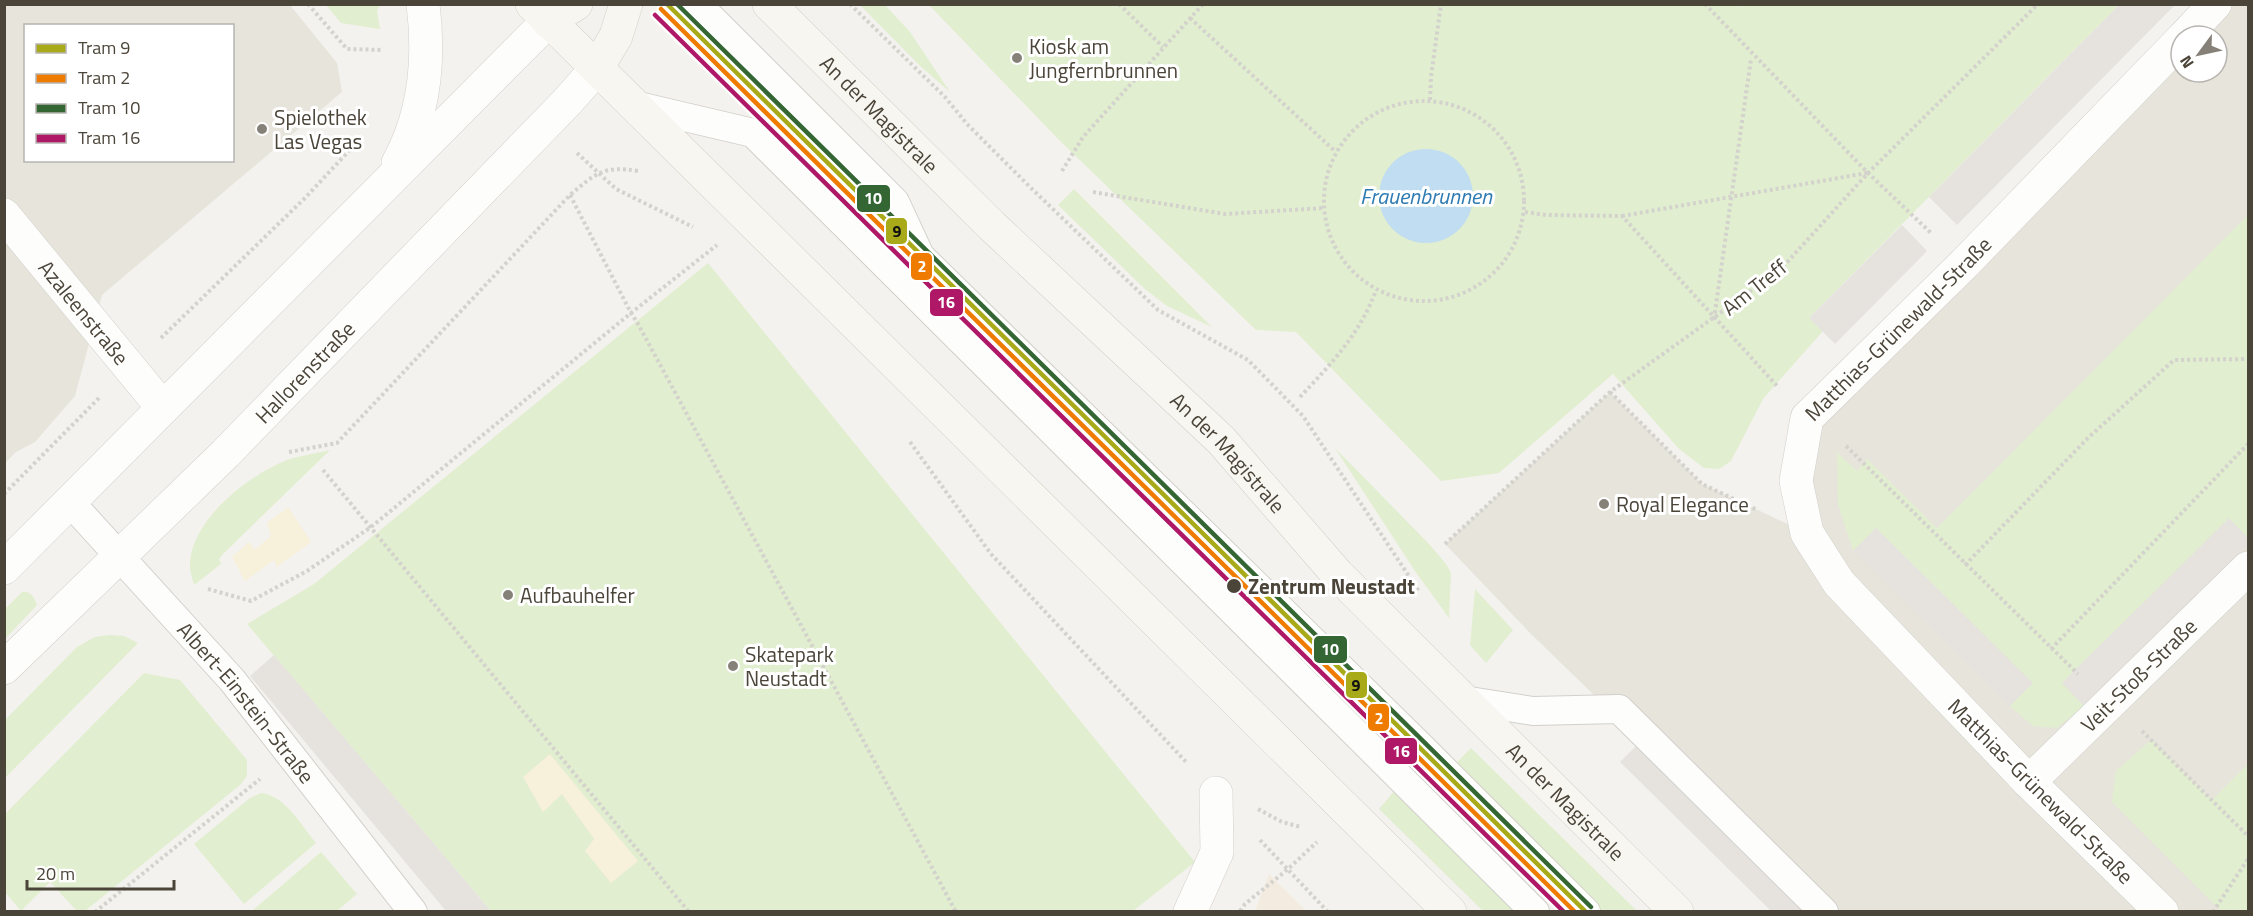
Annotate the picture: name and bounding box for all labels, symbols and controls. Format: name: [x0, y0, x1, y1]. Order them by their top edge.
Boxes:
legend: [24, 24, 234, 162]
north arrow: [2169, 24, 2229, 84]
place label: Kiosk am Jungfernbrunnen: [1029, 30, 1178, 86]
text: Tram 9: [78, 34, 130, 61]
street label: An der Magistrale: [813, 48, 946, 180]
marker: Kiosk am Jungfernbrunnen: [1010, 51, 1024, 65]
text: N: [2173, 51, 2200, 73]
text: Tram 2: [78, 64, 130, 91]
text: Tram 10: [78, 94, 140, 121]
place label: Spielothek Las Vegas: [274, 101, 367, 157]
marker: Spielothek Las Vegas: [255, 122, 269, 136]
text: Tram 16: [78, 124, 140, 151]
water label: Frauenbrunnen: [1360, 179, 1493, 213]
line badge: 10: [856, 184, 891, 213]
text: 10: [864, 186, 882, 210]
line badge: 9: [885, 217, 908, 245]
text: 9: [893, 219, 902, 243]
street label: Matthias-Grünewald-Straße: [1797, 229, 1999, 428]
street label: Am Treff: [1714, 251, 1794, 323]
line badge: 2: [910, 252, 933, 281]
street label: Azaleenstraße: [31, 253, 137, 372]
text: 2: [918, 254, 926, 278]
line badge: 16: [929, 288, 964, 317]
text: 16: [937, 290, 955, 314]
street label: Hallorenstraße: [247, 313, 362, 430]
street label: An der Magistrale: [1163, 385, 1293, 520]
place label: Royal Elegance: [1616, 488, 1749, 520]
marker: Royal Elegance: [1597, 497, 1611, 511]
place label: Zentrum Neustadt: [1248, 570, 1415, 602]
marker: Zentrum Neustadt: [1225, 577, 1243, 595]
place label: Aufbauhelfer: [520, 579, 635, 611]
marker: Aufbauhelfer: [501, 588, 515, 602]
street label: Veit-Stoß-Straße: [2073, 611, 2204, 740]
street label: Albert-Einstein-Straße: [170, 614, 323, 790]
line badge: 10: [1313, 635, 1348, 664]
text: 10: [1321, 637, 1339, 661]
place label: Skatepark Neustadt: [745, 638, 834, 694]
marker: Skatepark Neustadt: [726, 659, 740, 673]
line badge: 9: [1345, 671, 1368, 699]
text: 9: [1352, 673, 1361, 697]
street label: Matthias-Grünewald-Straße: [1941, 691, 2141, 891]
line badge: 2: [1367, 703, 1390, 732]
text: 2: [1375, 706, 1383, 730]
street label: An der Magistrale: [1499, 735, 1632, 868]
line badge: 16: [1384, 737, 1418, 765]
text: 16: [1392, 739, 1410, 763]
scale bar: [27, 853, 174, 891]
text: 20 m: [36, 860, 75, 887]

